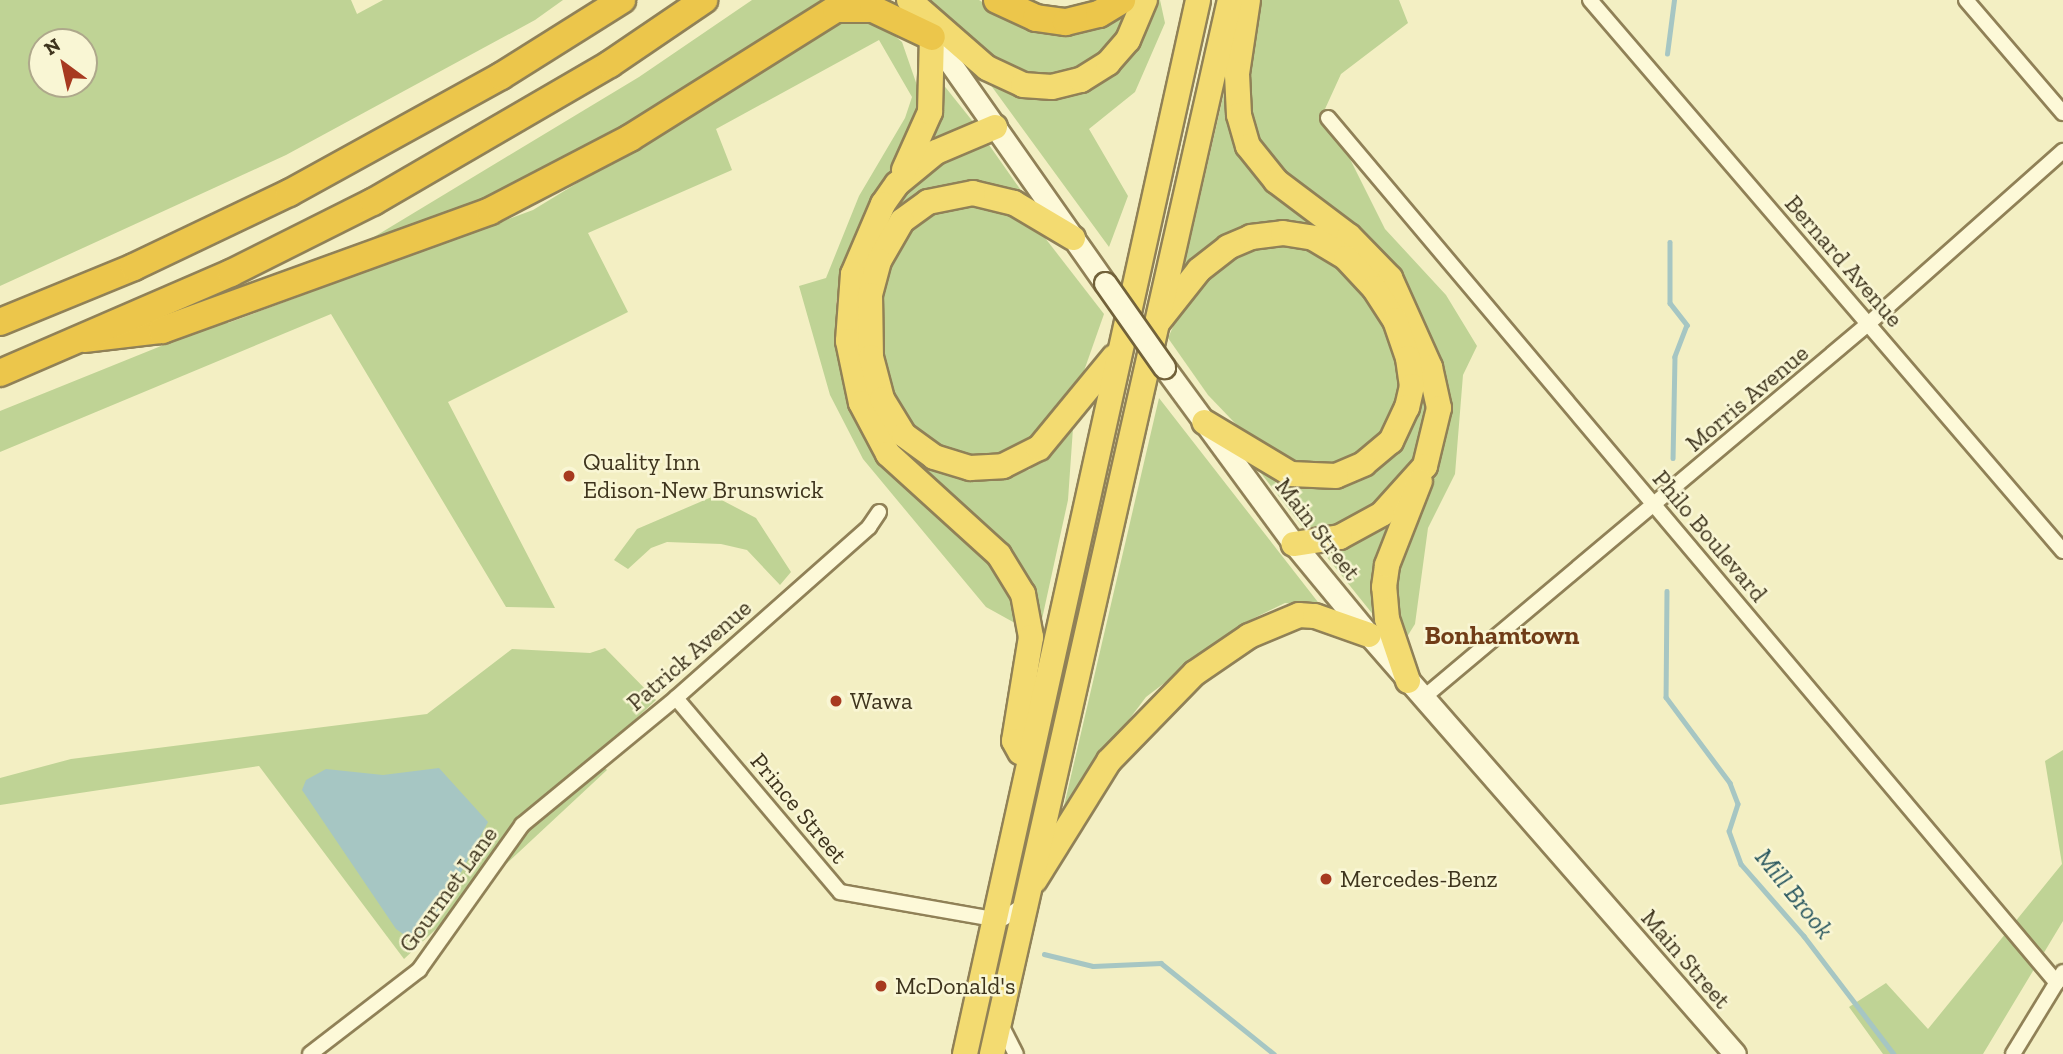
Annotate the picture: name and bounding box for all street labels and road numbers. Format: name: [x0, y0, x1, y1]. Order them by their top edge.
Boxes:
street label: Bernard Avenue: [1779, 189, 1909, 333]
street label: Morris Avenue: [1680, 338, 1814, 458]
street label: Philo Boulevard: [1647, 464, 1773, 608]
street label: Main Street: [1269, 472, 1367, 586]
street label: Patrick Avenue: [621, 593, 757, 717]
street label: Prince Street: [744, 747, 854, 869]
street label: Gourmet Lane: [393, 820, 503, 958]
street label: Main Street: [1635, 904, 1737, 1014]

